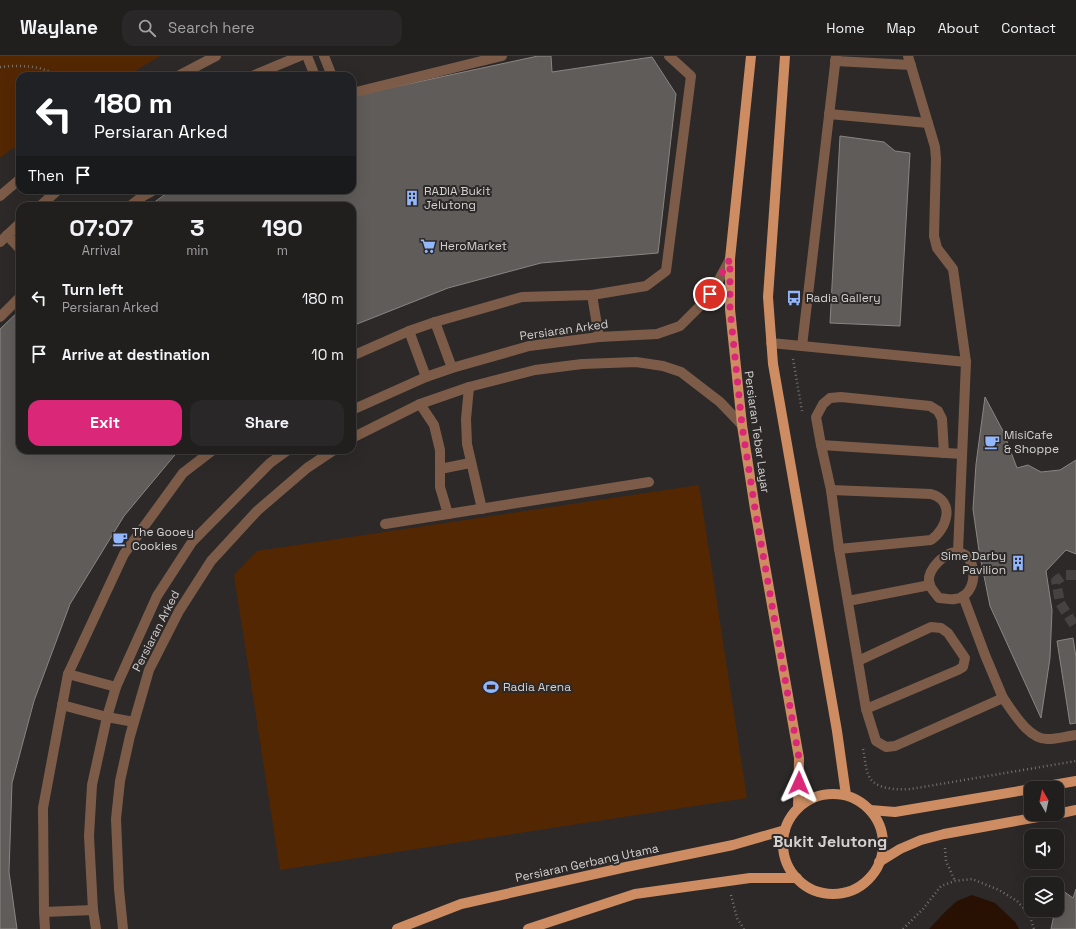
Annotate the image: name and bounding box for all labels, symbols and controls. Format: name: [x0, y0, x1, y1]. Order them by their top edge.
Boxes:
search box: [122, 10, 402, 46]
text: Waylane: [20, 15, 98, 40]
icon: search: [136, 17, 158, 39]
text: Search here: [168, 18, 255, 37]
text: Home: [826, 19, 864, 37]
text: Map: [886, 19, 916, 37]
text: About: [938, 19, 979, 37]
text: Contact: [1001, 19, 1056, 37]
text: 180 m: [94, 85, 173, 121]
icon: left: [28, 88, 80, 140]
text: Persiaran Arked: [94, 120, 228, 143]
icon: arrive: [72, 164, 94, 186]
text: Then: [28, 166, 64, 185]
place label: RADIA Bukit Jelutong: [424, 183, 491, 213]
building icon: RADIA Bukit Jelutong: [403, 189, 421, 207]
text: 07:07: [69, 212, 133, 243]
text: 3: [190, 212, 205, 243]
text: 190: [262, 212, 303, 243]
supermarket icon: HeroMarket: [419, 237, 437, 255]
place label: HeroMarket: [440, 238, 507, 254]
text: Arrival: [82, 242, 120, 259]
text: min: [186, 242, 208, 259]
text: m: [277, 242, 288, 259]
pin: [693, 277, 727, 311]
text: Turn left: [62, 280, 124, 299]
icon: arrive: [699, 283, 721, 305]
icon: left: [28, 287, 50, 309]
text: 180 m: [302, 289, 344, 308]
bus stop icon: Radia Gallery: [785, 289, 803, 307]
place label: Radia Gallery: [806, 290, 881, 306]
text: Persiaran Arked: [62, 299, 159, 316]
street label: Persiaran Arked: [519, 316, 609, 344]
icon: arrive: [28, 343, 50, 365]
text: Arrive at destination: [62, 345, 210, 364]
text: 10 m: [311, 345, 344, 364]
street label: Persiaran Tebar Layar: [740, 370, 774, 495]
button: Exit: [28, 400, 182, 446]
button: Share: [190, 400, 344, 446]
place label: MisiCafe & Shoppe: [1004, 427, 1059, 457]
cafe icon: MisiCafe & Shoppe: [983, 433, 1001, 451]
place label: The Gooey Cookies: [132, 524, 194, 554]
cafe icon: The Gooey Cookies: [111, 530, 129, 548]
place label: Sime Darby Pavilion: [941, 548, 1006, 578]
building icon: Sime Darby Pavilion: [1009, 554, 1027, 572]
street label: Persiaran Arked: [129, 588, 183, 674]
sports icon: Radia Arena: [482, 678, 500, 696]
place label: Radia Arena: [503, 679, 571, 695]
position arrow: [778, 762, 820, 804]
north arrow: [1024, 781, 1064, 821]
map controls: [1024, 781, 1064, 917]
button: sound: [1024, 829, 1064, 869]
district label: Bukit Jelutong: [773, 831, 887, 852]
street label: Persiaran Gerbang Utama: [514, 840, 660, 886]
button: layers: [1024, 877, 1064, 917]

